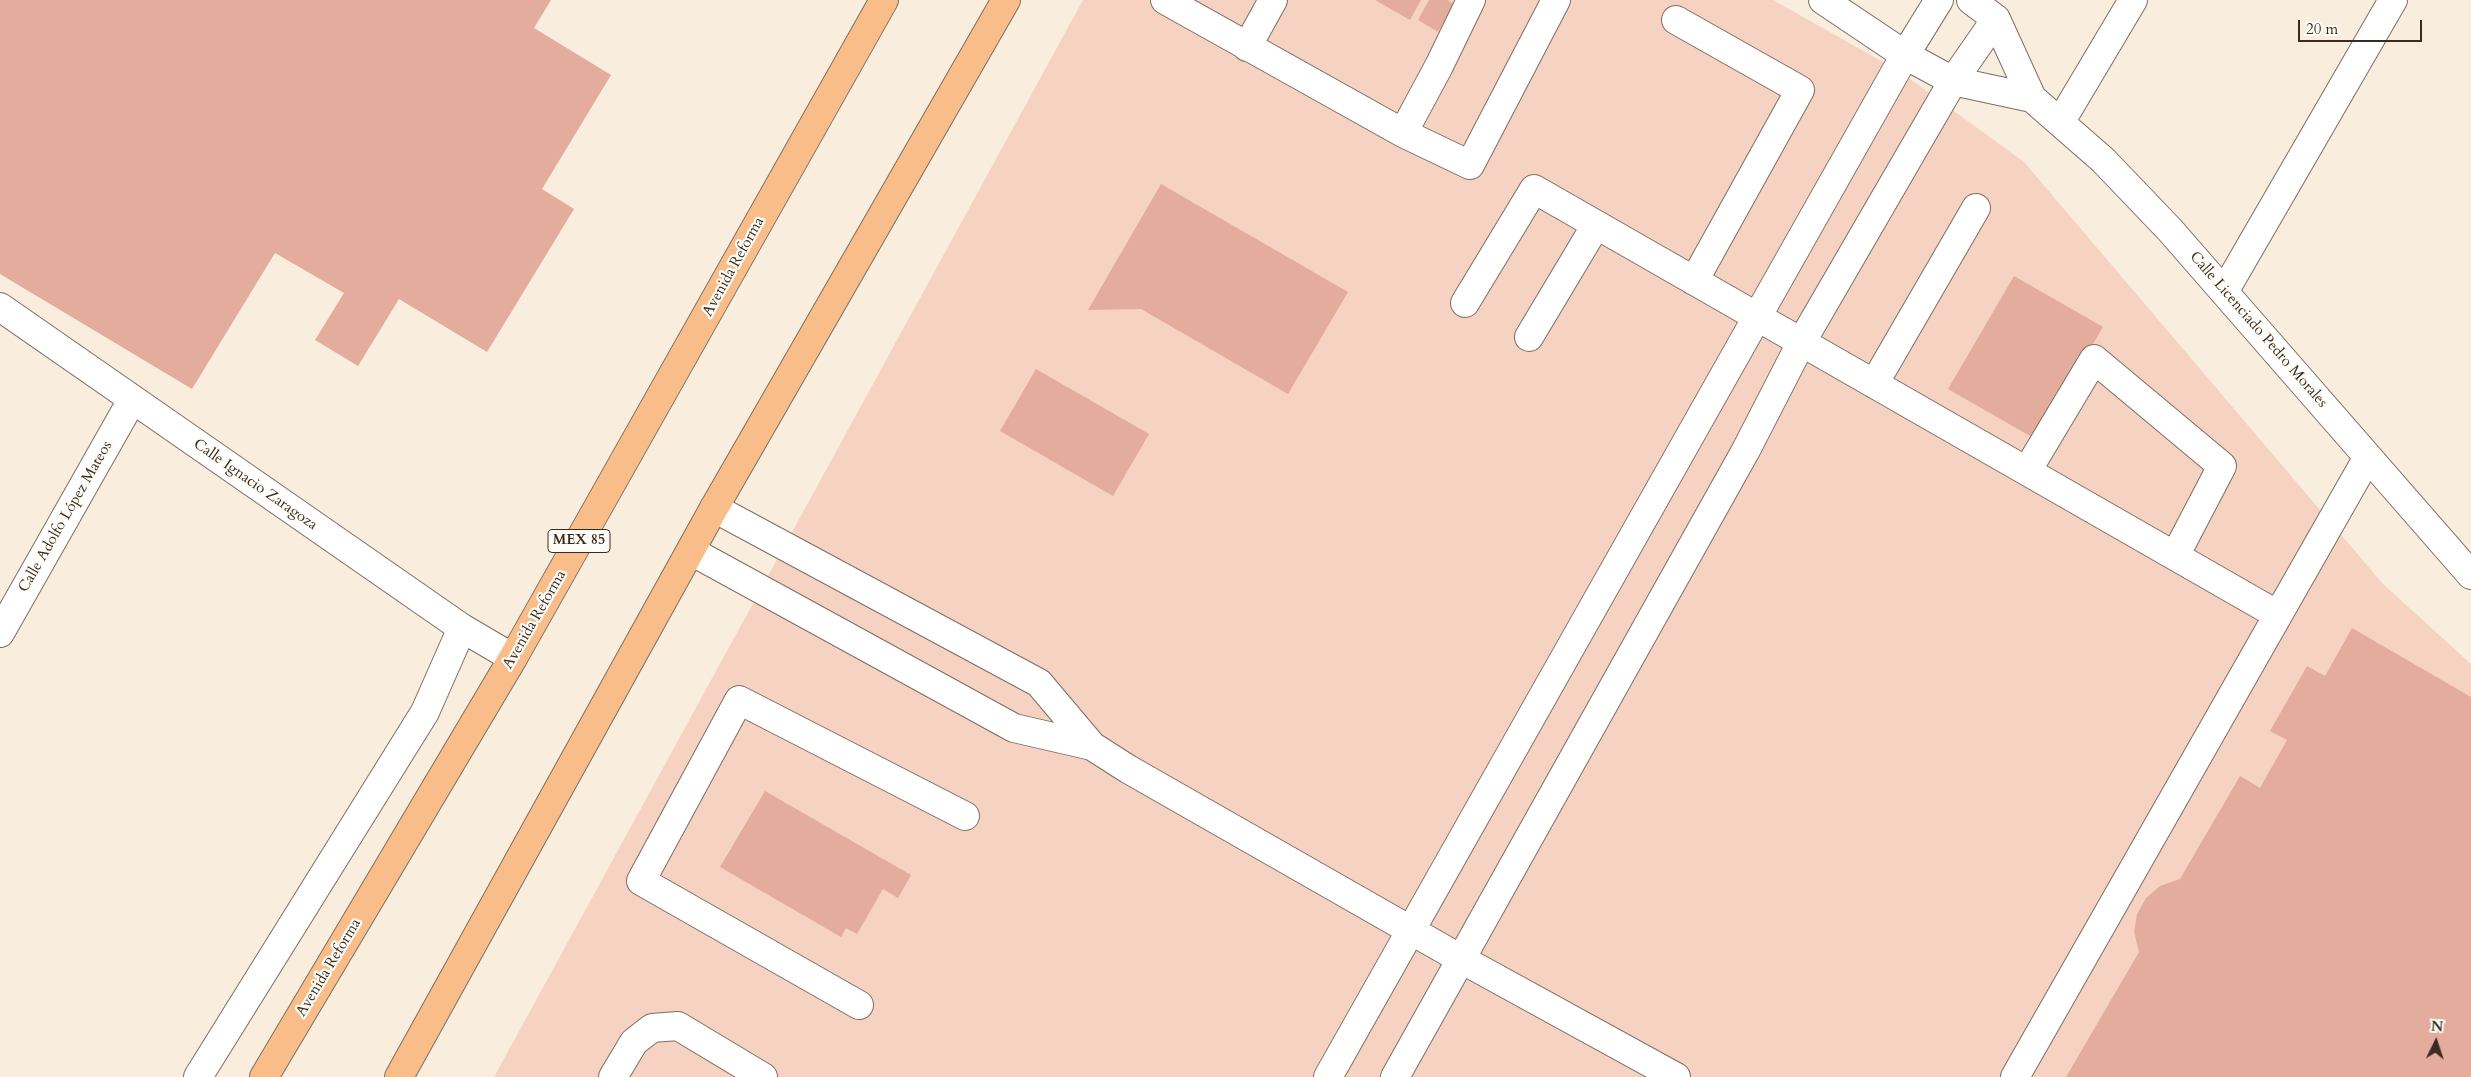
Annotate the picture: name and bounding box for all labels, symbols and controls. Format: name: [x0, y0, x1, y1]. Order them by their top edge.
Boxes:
scale bar: [2301, 10, 2425, 42]
text: 20 m: [2306, 19, 2338, 39]
street label: Avenida Reforma: [699, 214, 769, 320]
street label: Calle Licenciado Pedro Morales: [2185, 248, 2331, 412]
street label: Calle Ignacio Zaragoza: [190, 435, 320, 535]
street label: Calle Adolfo López Mateos: [15, 438, 117, 596]
road number: MEX 85: [548, 530, 610, 552]
street label: Avenida Reforma: [499, 568, 571, 672]
street label: Avenida Reforma: [293, 916, 365, 1020]
north arrow: [2411, 1017, 2461, 1067]
text: N: [2430, 1017, 2444, 1036]

